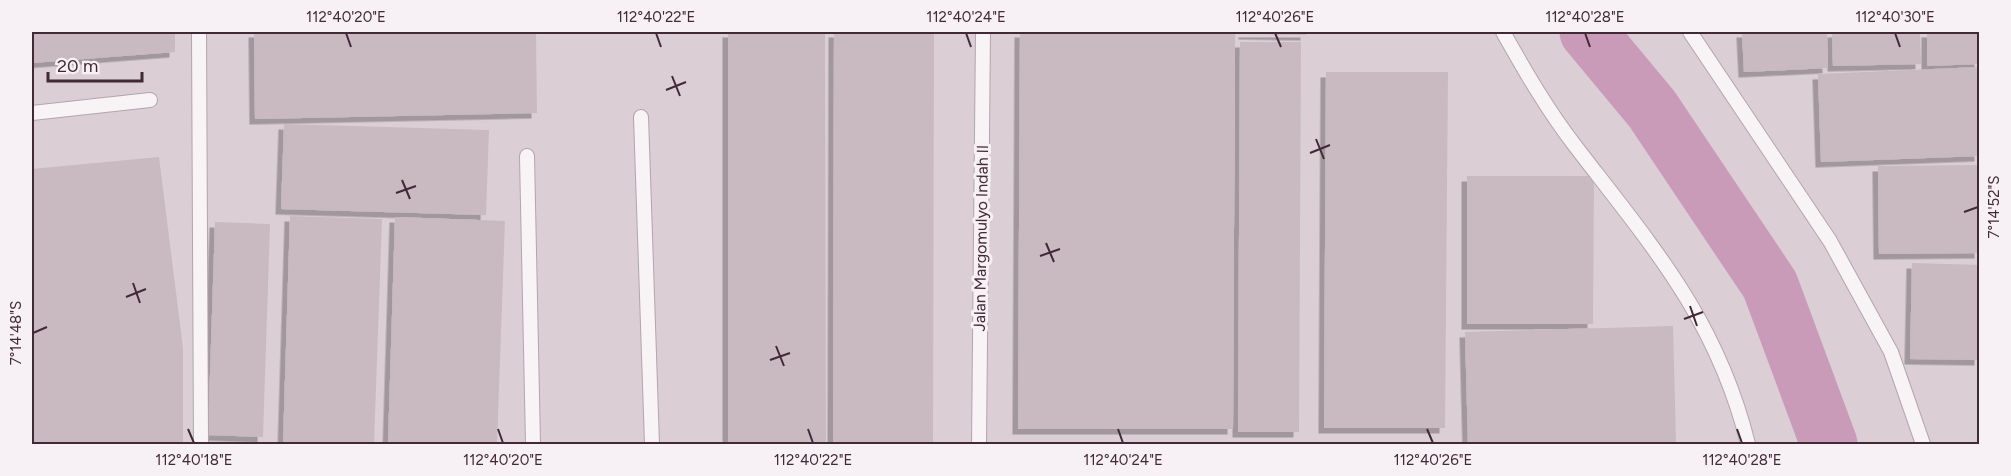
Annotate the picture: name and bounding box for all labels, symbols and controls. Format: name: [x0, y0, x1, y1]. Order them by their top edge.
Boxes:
text: 112°40'20"E: [306, 8, 386, 26]
text: 112°40'22"E: [617, 8, 695, 26]
text: 112°40'24"E: [926, 8, 1006, 26]
text: 112°40'26"E: [1236, 8, 1314, 26]
text: 112°40'28"E: [1545, 8, 1625, 26]
text: 112°40'30"E: [1855, 8, 1935, 26]
scale bar: [48, 45, 142, 83]
text: 20 m: [57, 55, 98, 77]
street label: Jalan Margomulyo Indah II: [970, 145, 992, 331]
text: 7°14'52"S: [1985, 175, 2003, 239]
text: 7°14'48"S: [7, 301, 25, 365]
text: 112°40'18"E: [155, 451, 233, 469]
text: 112°40'20"E: [463, 451, 543, 469]
text: 112°40'22"E: [774, 451, 852, 469]
text: 112°40'24"E: [1083, 451, 1163, 469]
text: 112°40'26"E: [1394, 451, 1472, 469]
text: 112°40'28"E: [1702, 451, 1782, 469]

